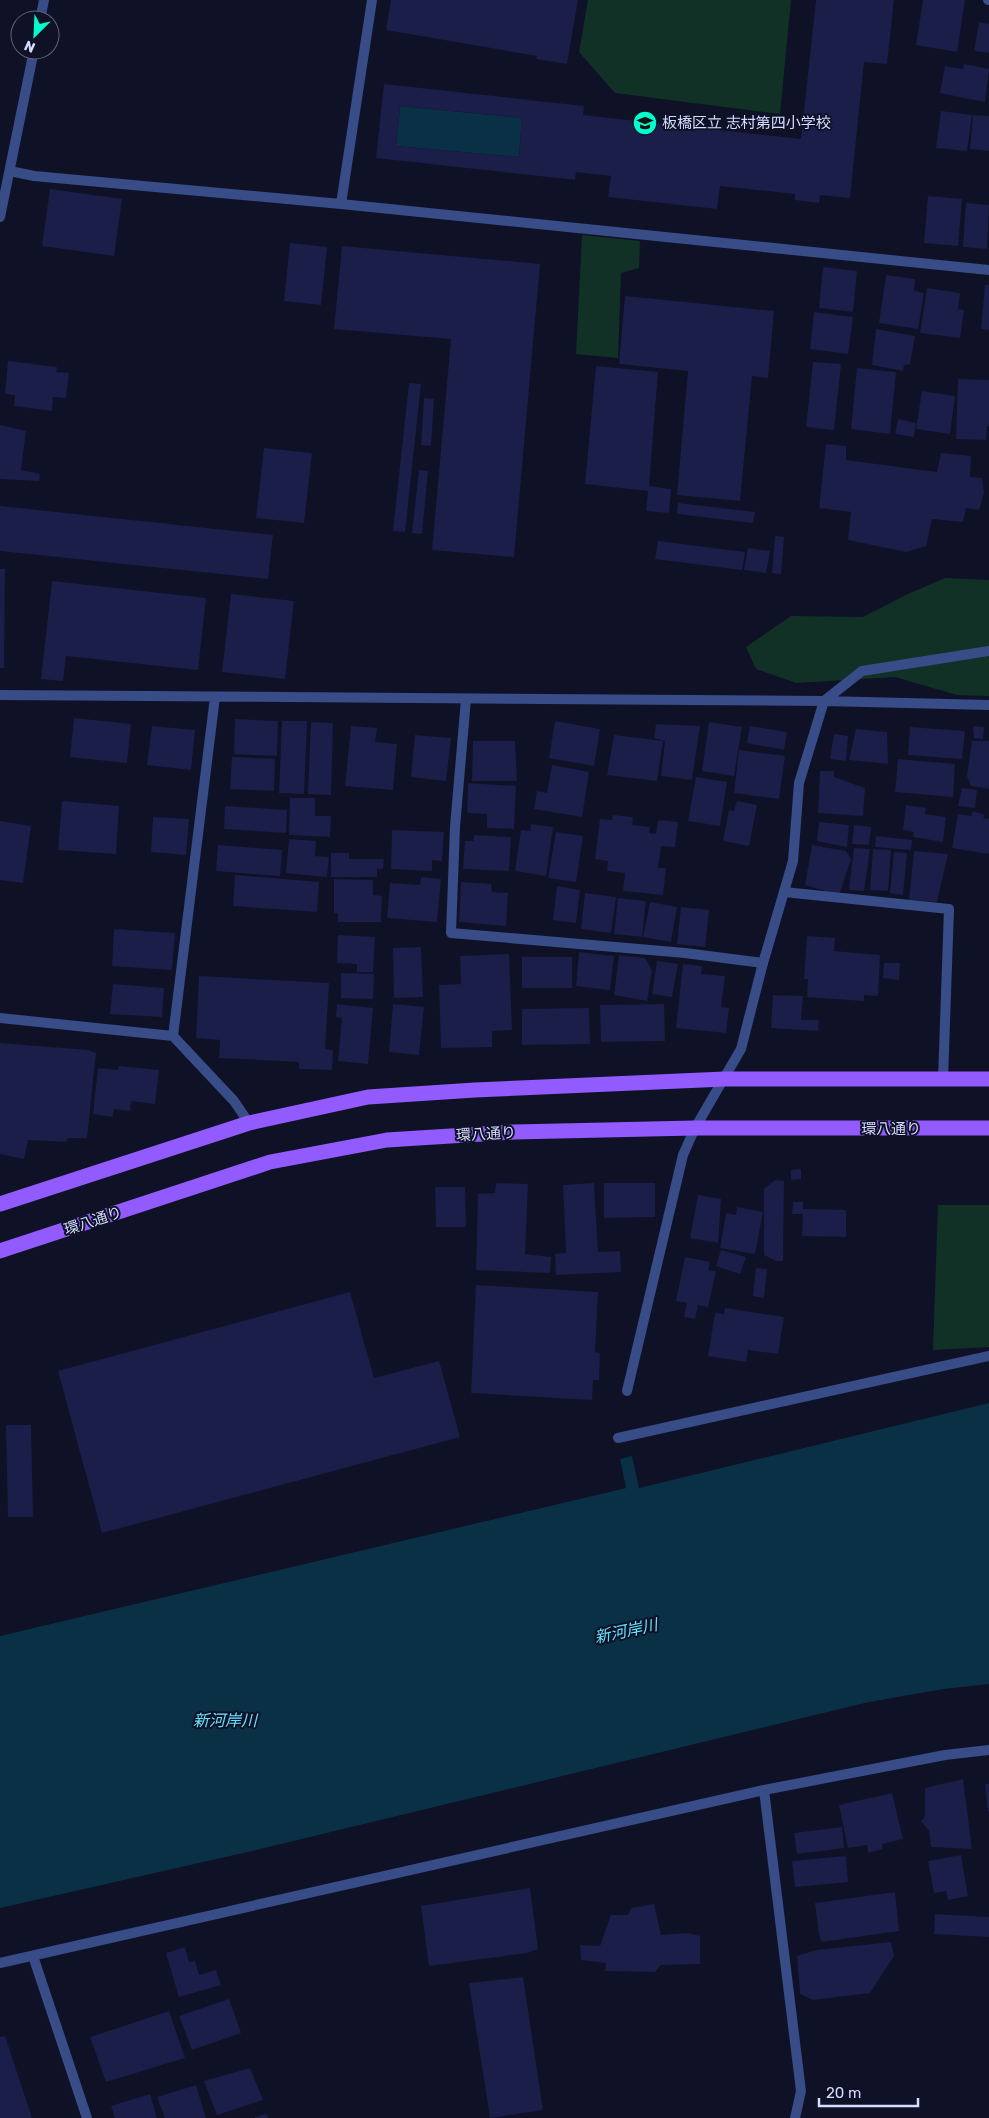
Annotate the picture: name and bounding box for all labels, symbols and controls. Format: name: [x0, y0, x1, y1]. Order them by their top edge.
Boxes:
north arrow: [10, 10, 60, 60]
text: N: [22, 37, 38, 56]
school or university icon: 板橋区立 志村第四小学校: [632, 110, 658, 136]
place label: 板橋区立 志村第四小学校: [662, 114, 831, 132]
street label: 環八通り: [861, 1120, 921, 1138]
street label: 環八通り: [456, 1123, 516, 1145]
street label: 環八通り: [62, 1203, 124, 1239]
water label: 新河岸川: [593, 1615, 661, 1647]
water label: 新河岸川: [193, 1711, 259, 1730]
scale bar: [819, 2076, 918, 2108]
text: 20 m: [826, 2084, 861, 2102]

